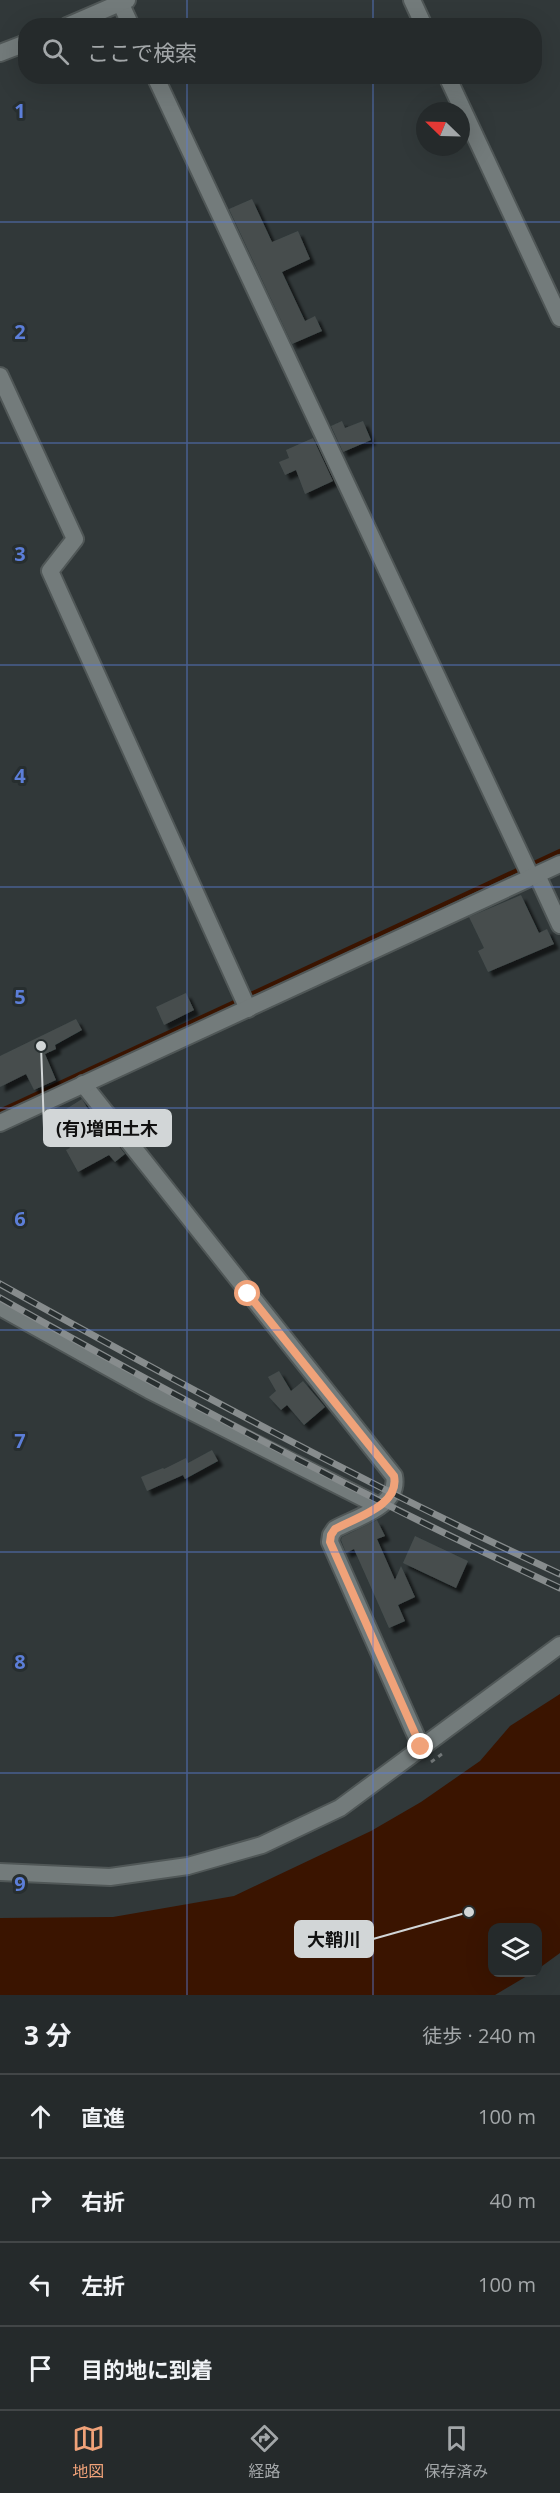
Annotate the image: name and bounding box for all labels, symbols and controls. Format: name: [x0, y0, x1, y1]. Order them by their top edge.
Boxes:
search box: [18, 18, 542, 84]
icon: search: [39, 35, 72, 68]
text: ここで検索: [87, 37, 197, 67]
text: 1: [14, 97, 26, 124]
north arrow: [416, 102, 470, 156]
text: 2: [14, 318, 26, 345]
text: 3: [14, 540, 26, 567]
text: 4: [14, 762, 26, 789]
text: 5: [14, 983, 26, 1010]
callout: (有)増田土木: [44, 1110, 171, 1146]
text: (有)増田土木: [56, 1116, 158, 1140]
text: 6: [14, 1205, 26, 1232]
route start: [234, 1280, 260, 1306]
text: 7: [14, 1427, 26, 1454]
text: 8: [14, 1648, 26, 1675]
route end: [407, 1733, 433, 1759]
text: 9: [14, 1870, 26, 1897]
callout: 大鞘川: [295, 1921, 373, 1957]
map controls: [488, 1923, 542, 1977]
button: layers: [488, 1923, 542, 1977]
text: 大鞘川: [307, 1927, 361, 1951]
text: 3 分: [24, 2017, 72, 2053]
text: 徒歩 · 240 m: [422, 2022, 536, 2049]
icon: ahead: [24, 2100, 57, 2133]
text: 直進: [81, 2102, 125, 2132]
text: 100 m: [478, 2103, 536, 2130]
icon: right: [24, 2184, 57, 2217]
text: 右折: [81, 2186, 125, 2216]
text: 40 m: [489, 2187, 536, 2214]
icon: left: [24, 2268, 57, 2301]
text: 左折: [81, 2270, 125, 2300]
text: 100 m: [478, 2271, 536, 2298]
icon: arrive: [24, 2352, 57, 2385]
text: 目的地に到着: [81, 2354, 213, 2384]
tab: 地図: [72, 2422, 105, 2482]
tab: 経路: [248, 2422, 281, 2482]
tab: 保存済み: [424, 2422, 488, 2482]

